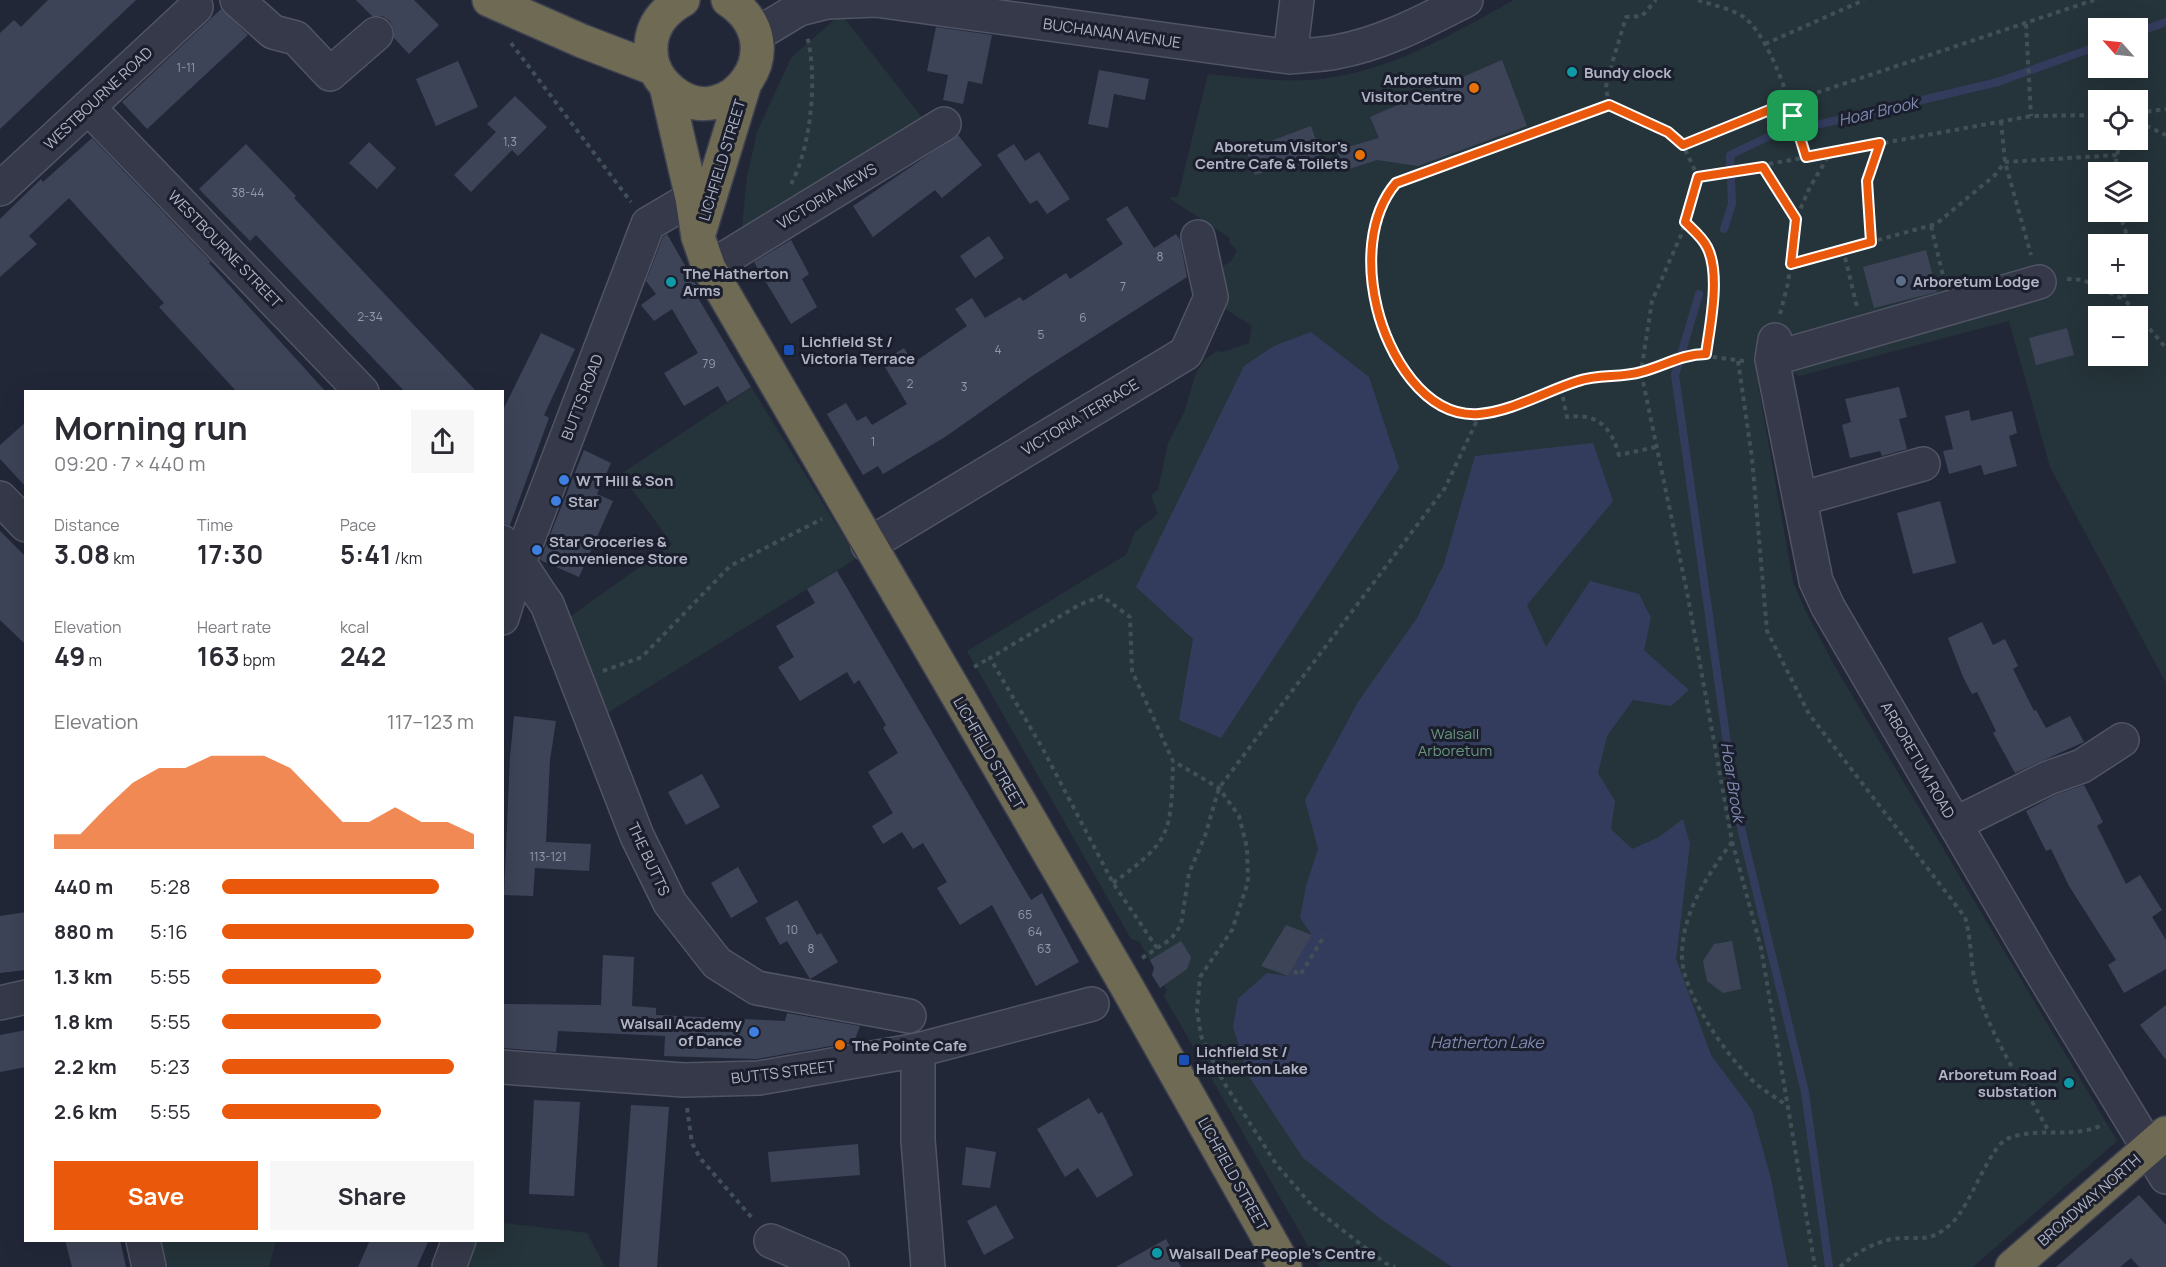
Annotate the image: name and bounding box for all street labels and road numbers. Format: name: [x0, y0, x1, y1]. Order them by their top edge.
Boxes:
street label: BUCHANAN AVENUE: [1042, 13, 1182, 53]
street label: WESTBOURNE ROAD: [39, 42, 157, 154]
street label: LICHFIELD STREET: [694, 97, 751, 223]
street label: VICTORIA MEWS: [773, 158, 881, 234]
street label: WESTBOURNE STREET: [163, 186, 287, 312]
street label: BUTTS ROAD: [556, 351, 608, 443]
street label: VICTORIA TERRACE: [1017, 374, 1143, 460]
street label: LICHFIELD STREET: [948, 693, 1030, 813]
street label: ARBORETUM ROAD: [1876, 698, 1960, 822]
street label: THE BUTTS: [623, 819, 675, 899]
street label: BUTTS STREET: [730, 1055, 836, 1089]
street label: LICHFIELD STREET: [1193, 1114, 1273, 1234]
street label: BROADWAY NORTH: [2033, 1149, 2145, 1251]

